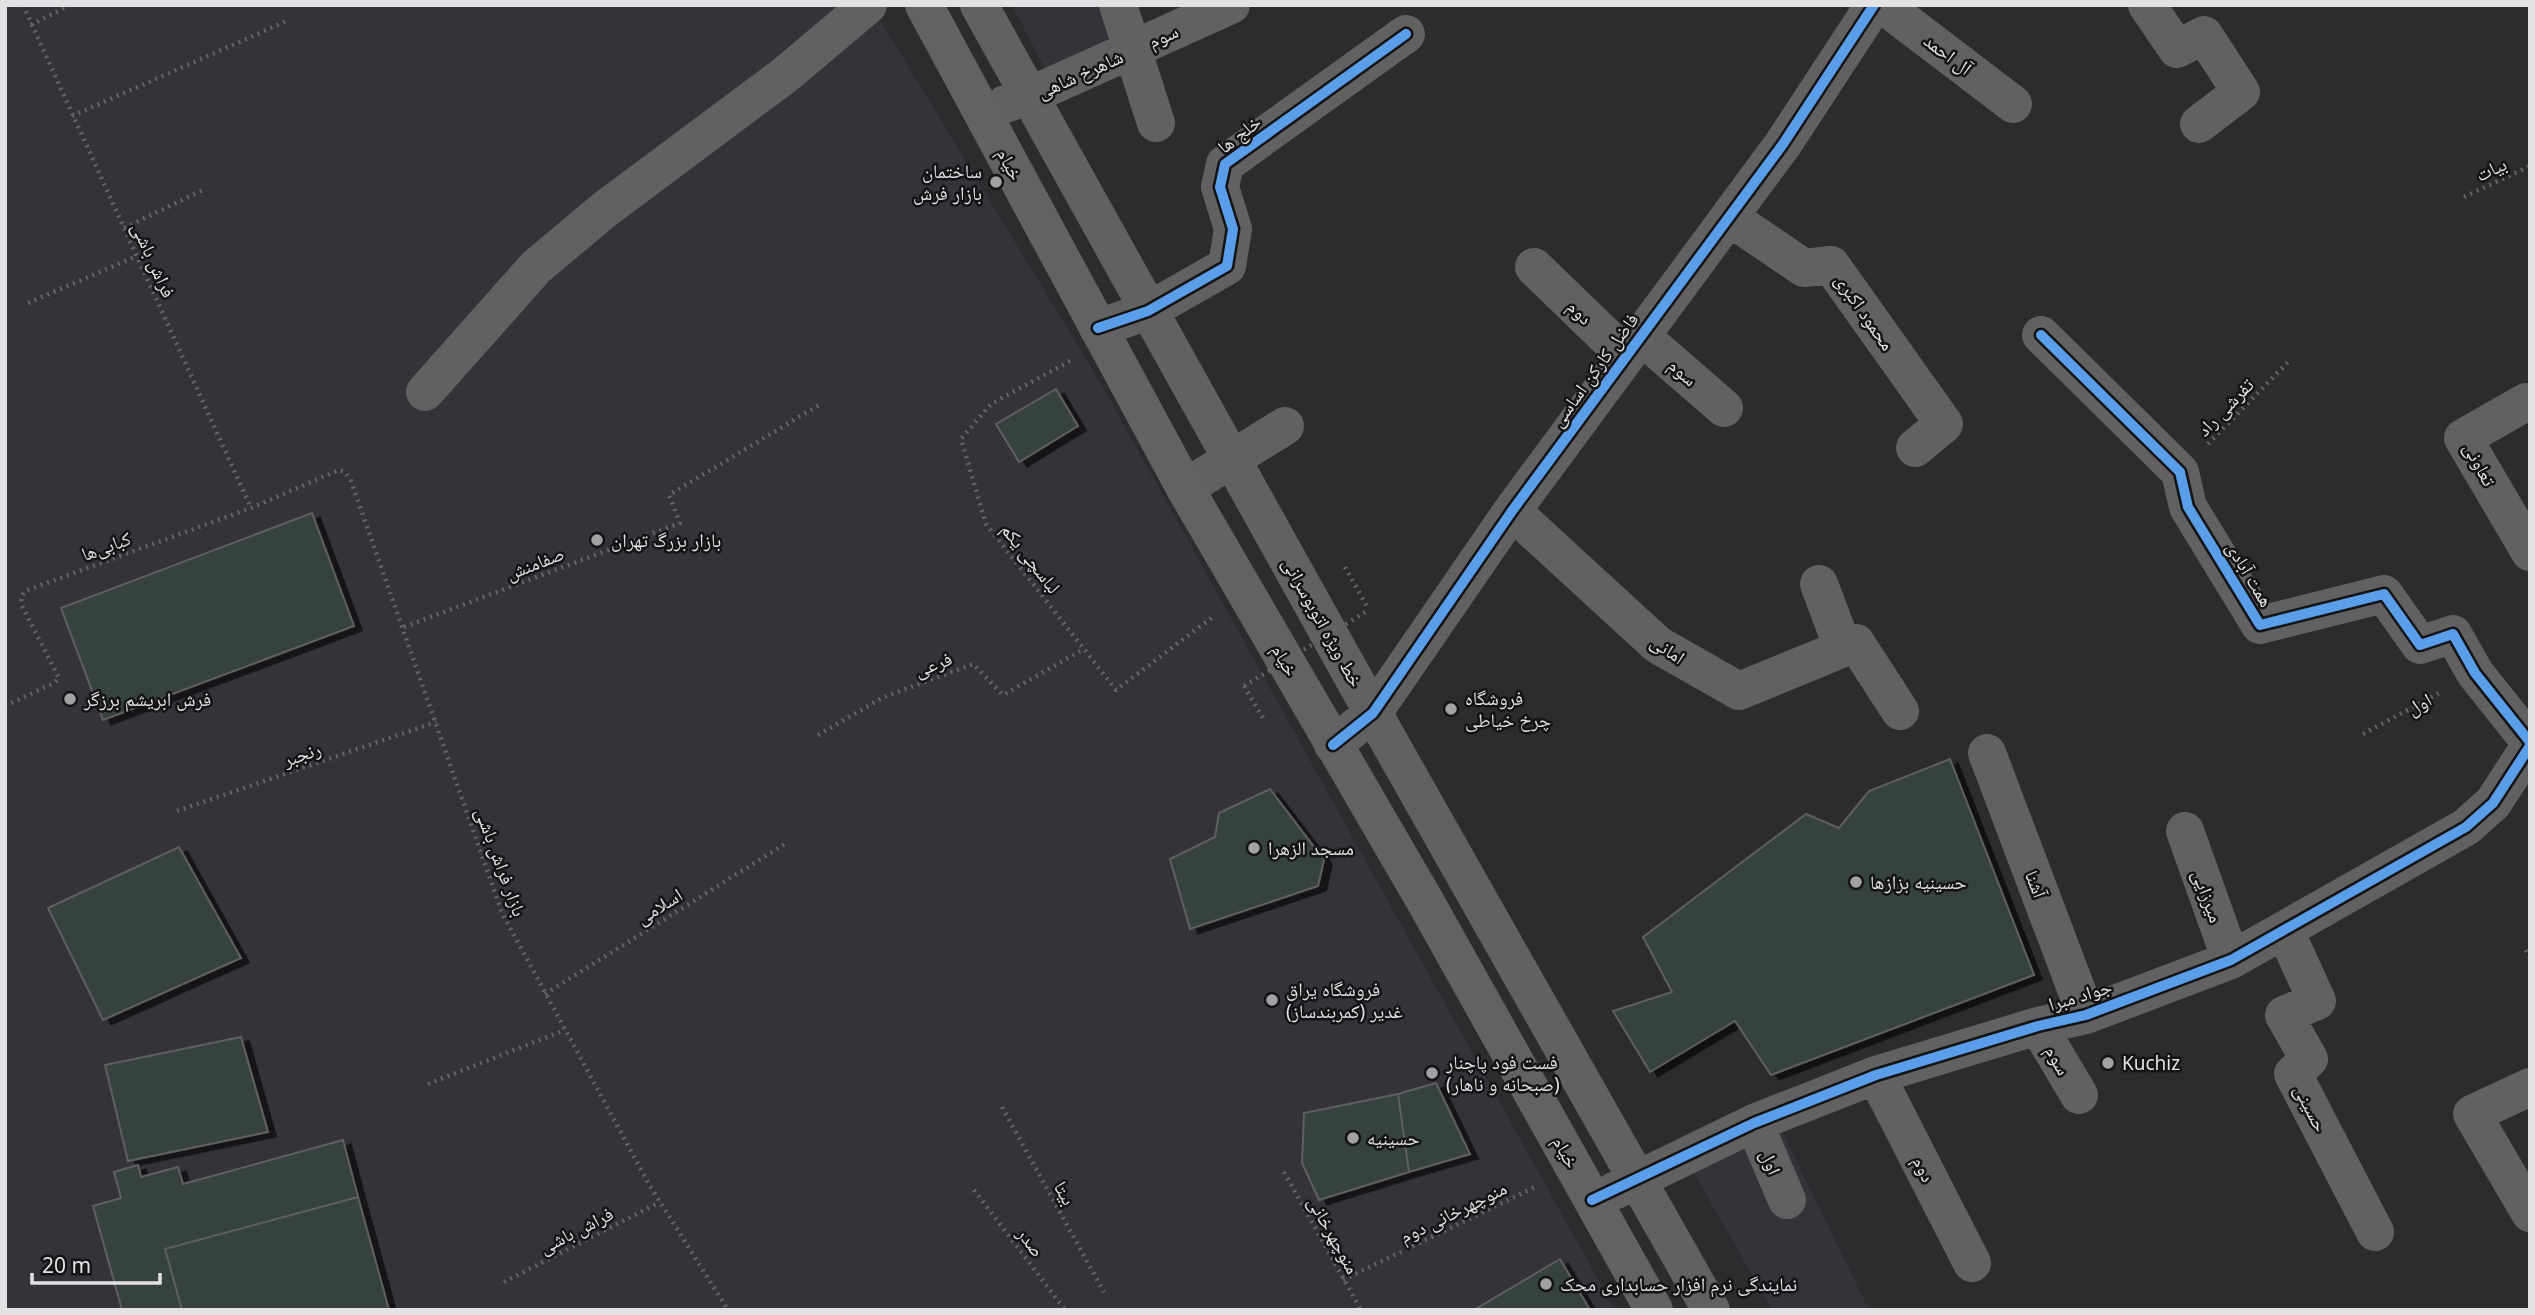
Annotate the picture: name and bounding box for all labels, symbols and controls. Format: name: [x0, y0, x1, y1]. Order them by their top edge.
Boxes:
street label: سوم: [1144, 18, 1183, 55]
street label: آل احمد: [1919, 27, 1978, 81]
street label: شاهرخ شاهی: [1033, 43, 1127, 105]
street label: خلج ها: [1212, 109, 1266, 159]
street label: خیام: [990, 143, 1029, 185]
street label: بیات: [2471, 151, 2511, 187]
place label: ساختمان بازار فرش: [913, 158, 982, 206]
marker: ساختمان بازار فرش: [988, 174, 1004, 190]
street label: فراش باشی: [126, 218, 182, 302]
street label: محمود اکبری: [1829, 268, 1901, 356]
street label: دوم: [1561, 294, 1598, 331]
street label: فاضل کارکن اساسی: [1544, 308, 1644, 432]
street label: سوم: [1662, 352, 1703, 393]
street label: تفرشی راد: [2191, 372, 2260, 442]
street label: تعاونی: [2458, 437, 2503, 491]
street label: لباسچی یکم: [995, 517, 1067, 599]
street label: کبابی‌ها: [78, 525, 135, 567]
place label: بازار بزرگ تهران: [611, 527, 721, 553]
marker: بازار بزرگ تهران: [589, 532, 605, 548]
street label: همت آبادی: [2220, 536, 2280, 612]
street label: صفامنش: [502, 540, 568, 586]
street label: خط ویژه اتوبوسرانی: [1277, 552, 1369, 692]
street label: امانی: [1646, 628, 1690, 670]
street label: خیام: [1265, 639, 1305, 681]
street label: فرعی: [911, 645, 955, 683]
place label: فروشگاه چرخ خیاطی: [1465, 685, 1551, 733]
place label: فرش ابريشم برزگر: [83, 686, 211, 712]
street label: اول: [2402, 687, 2436, 721]
marker: فرش ابريشم برزگر: [62, 691, 78, 707]
marker: فروشگاه چرخ خیاطی: [1443, 701, 1459, 717]
street label: رنجبر: [279, 735, 324, 773]
street label: بازار فراش باشی: [469, 804, 533, 920]
place label: مسجد الزهرا: [1268, 835, 1354, 861]
marker: مسجد الزهرا: [1246, 840, 1262, 856]
street label: میرزایی: [2186, 866, 2230, 926]
street label: آشنا: [2019, 867, 2053, 903]
place label: حسینیه بزازها: [1870, 869, 1967, 895]
marker: حسینیه بزازها: [1848, 874, 1864, 890]
street label: اسلامی: [631, 882, 687, 930]
street label: جواد مبرا: [2045, 973, 2115, 1017]
place label: فروشگاه یراق غدیر (کمربندساز): [1286, 976, 1403, 1024]
marker: فروشگاه یراق غدیر (کمربندساز): [1264, 992, 1280, 1008]
street label: سوم: [2038, 1040, 2077, 1080]
place label: فست فود پاچنار (صبحانه و ناهار): [1445, 1049, 1560, 1097]
place label: Kuchiz: [2122, 1050, 2180, 1076]
marker: Kuchiz: [2100, 1055, 2116, 1071]
marker: فست فود پاچنار (صبحانه و ناهار): [1424, 1065, 1440, 1081]
street label: حسینی: [2288, 1080, 2334, 1136]
place label: حسینیه: [1367, 1125, 1420, 1151]
marker: حسینیه: [1345, 1130, 1361, 1146]
street label: خیام: [1546, 1131, 1585, 1173]
street label: اول: [1754, 1146, 1788, 1178]
street label: دوم: [1906, 1151, 1942, 1187]
street label: منوچهرخانی دوم: [1395, 1175, 1511, 1250]
street label: بیتا: [1048, 1176, 1082, 1210]
street label: منوچهرخانی: [1302, 1191, 1366, 1279]
street label: فراش باشی: [534, 1200, 618, 1260]
street label: صدر: [1011, 1221, 1051, 1262]
scale bar: [32, 1242, 159, 1286]
text: 20 m: [42, 1251, 91, 1279]
place label: نمایندگی نرم افزار حسابداری محک: [1560, 1271, 1797, 1298]
marker: نمایندگی نرم افزار حسابداری محک: [1538, 1276, 1554, 1292]

